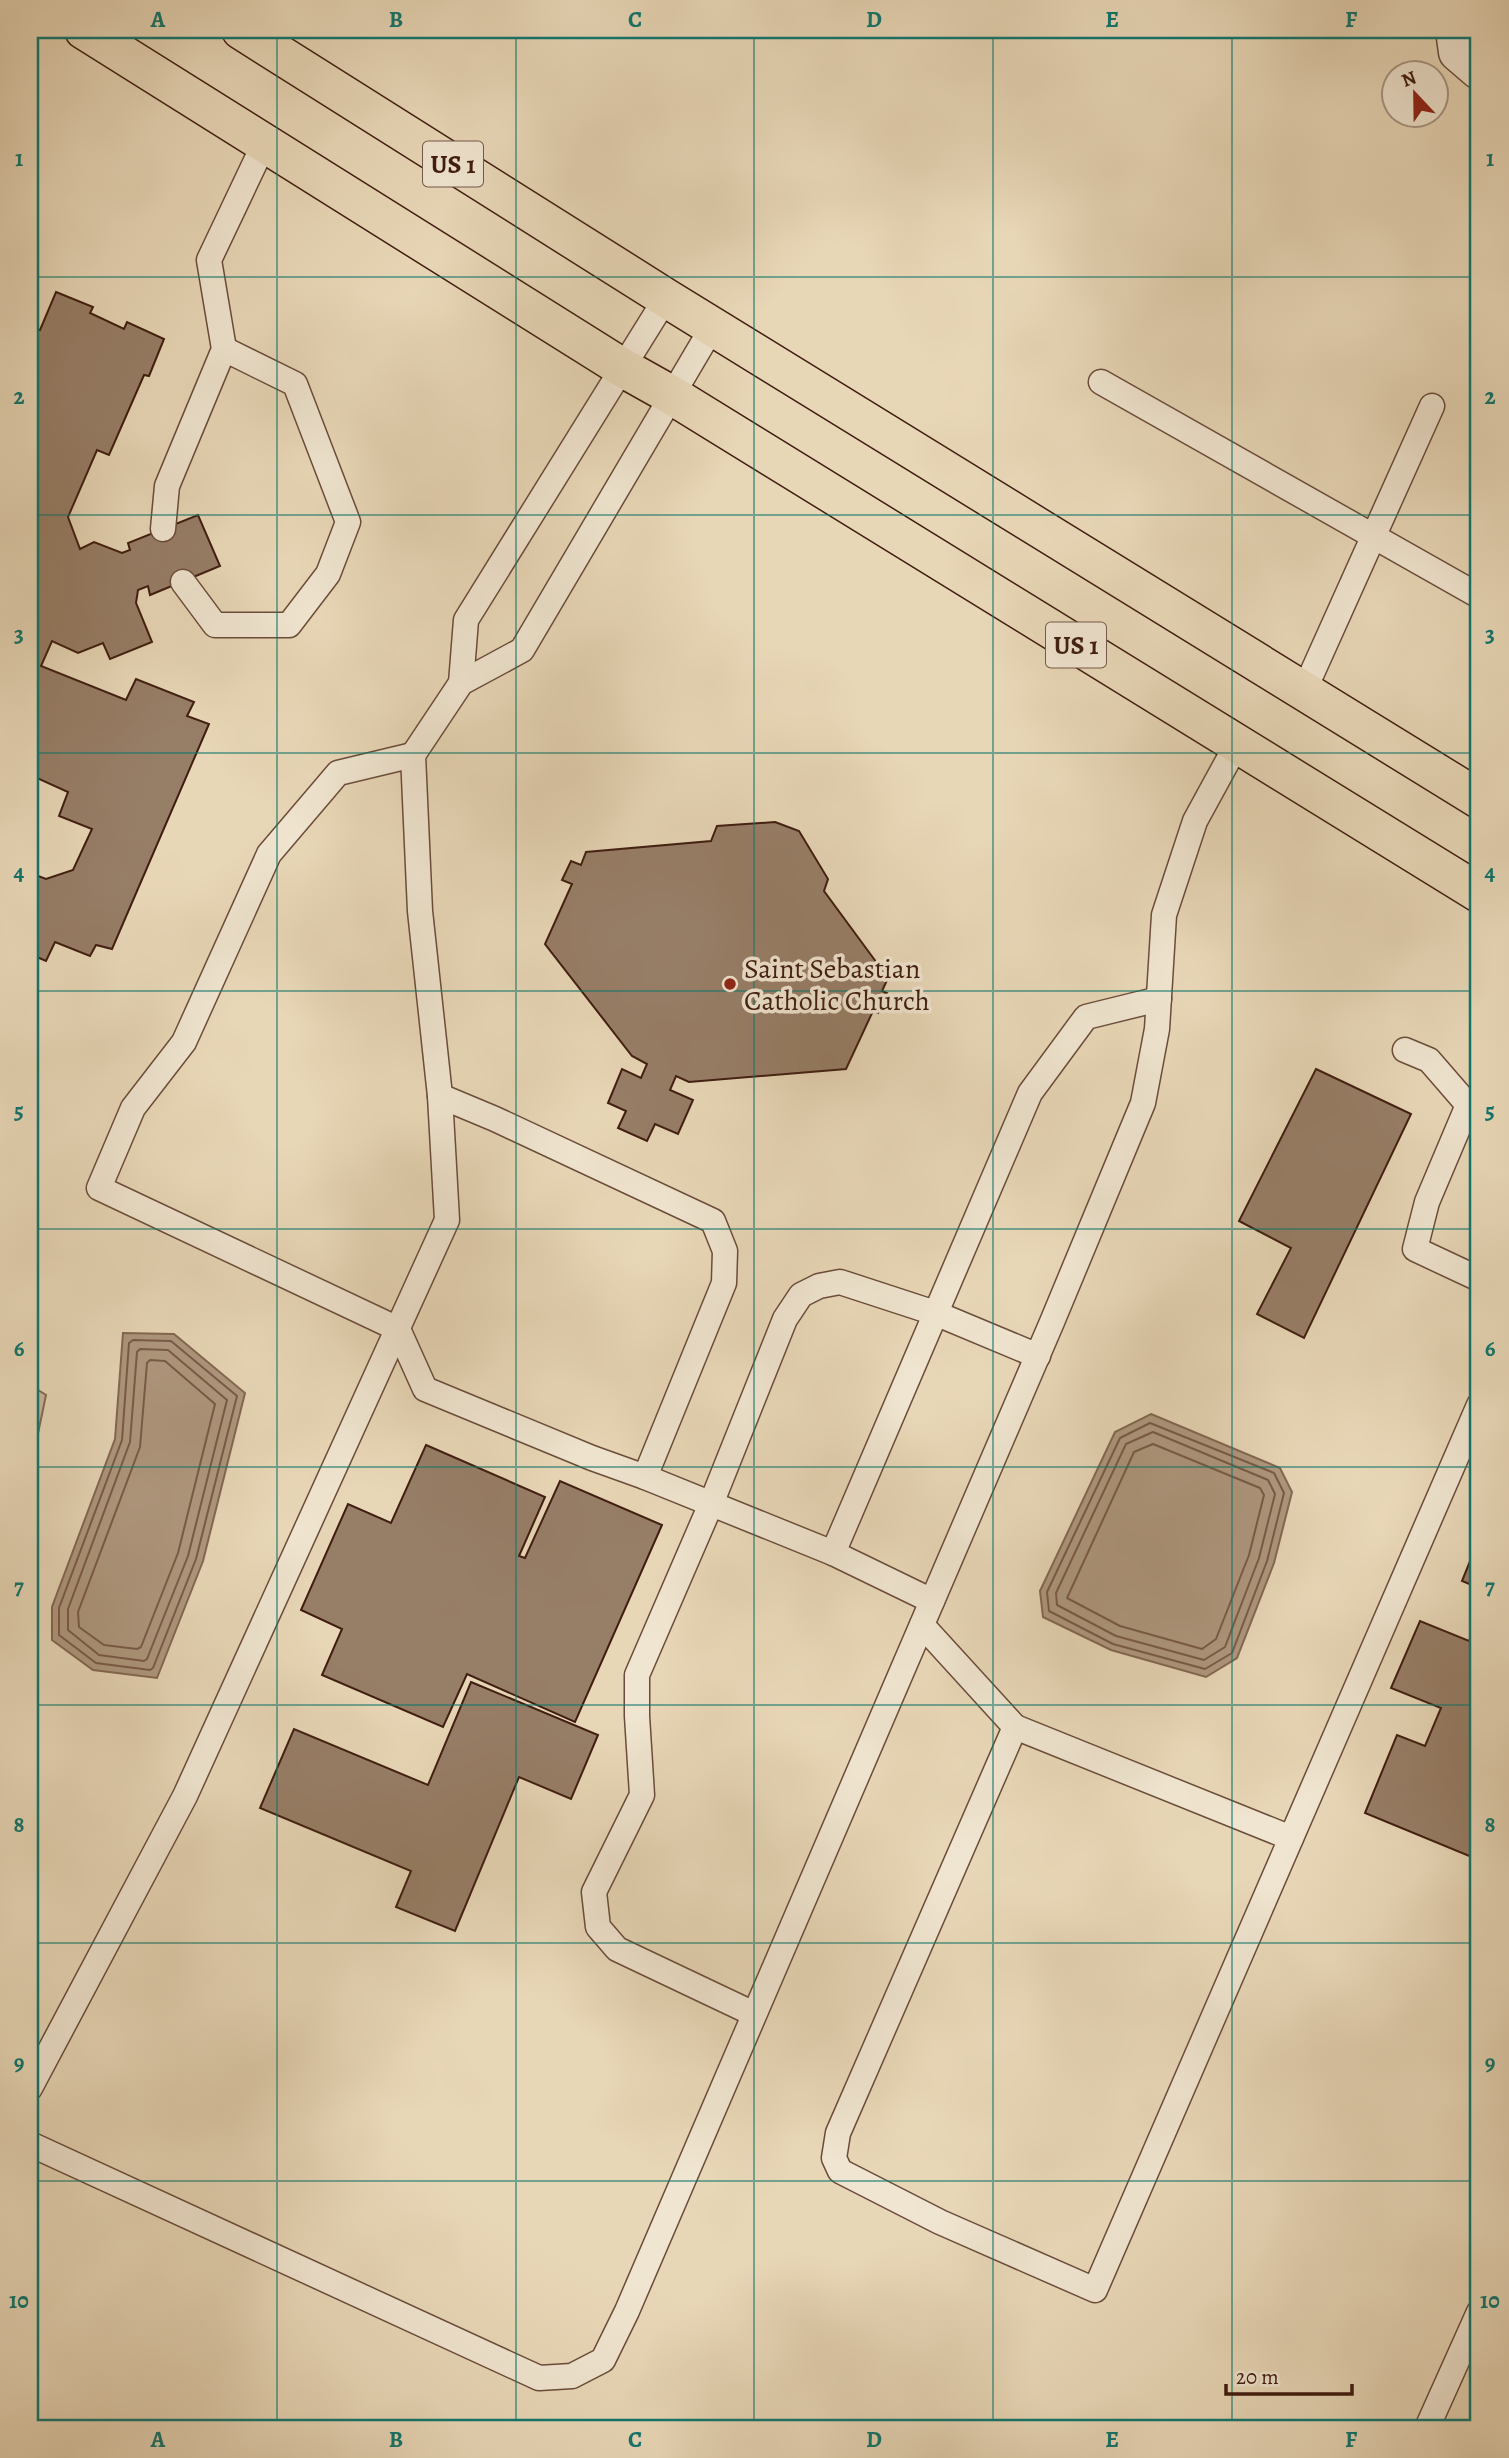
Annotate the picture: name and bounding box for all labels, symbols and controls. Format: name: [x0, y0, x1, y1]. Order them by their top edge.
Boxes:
text: A: [150, 4, 166, 35]
text: B: [389, 4, 403, 35]
text: C: [628, 4, 642, 35]
text: D: [866, 4, 882, 35]
text: E: [1105, 4, 1119, 35]
text: F: [1345, 4, 1358, 35]
north arrow: [1380, 60, 1450, 130]
text: N: [1398, 64, 1420, 94]
road number: US 1: [423, 141, 483, 186]
text: 1: [15, 143, 23, 174]
text: 1: [1486, 143, 1494, 174]
text: 2: [13, 381, 25, 412]
text: 2: [1484, 381, 1496, 412]
text: 3: [14, 619, 24, 650]
text: 3: [1485, 619, 1495, 650]
road number: US 1: [1046, 622, 1106, 667]
text: 4: [14, 857, 25, 888]
text: 4: [1485, 857, 1496, 888]
place label: Saint Sebastian Catholic Church: [744, 950, 930, 1020]
marker: Saint Sebastian Catholic Church: [722, 976, 738, 992]
text: 5: [14, 1095, 24, 1126]
text: 5: [1485, 1095, 1495, 1126]
text: 6: [14, 1333, 25, 1364]
text: 6: [1485, 1333, 1496, 1364]
text: 7: [14, 1571, 24, 1602]
text: 7: [1485, 1571, 1495, 1602]
text: 8: [13, 1809, 25, 1840]
text: 8: [1484, 1809, 1496, 1840]
text: 9: [14, 2047, 24, 2078]
text: 9: [1485, 2047, 1495, 2078]
text: 10: [9, 2285, 29, 2316]
text: 10: [1480, 2285, 1500, 2316]
scale bar: [1226, 2353, 1352, 2397]
text: 20 m: [1236, 2363, 1279, 2391]
text: A: [150, 2424, 166, 2455]
text: B: [389, 2424, 403, 2455]
text: C: [628, 2424, 642, 2455]
text: D: [866, 2424, 882, 2455]
text: E: [1105, 2424, 1119, 2455]
text: F: [1345, 2424, 1358, 2455]

